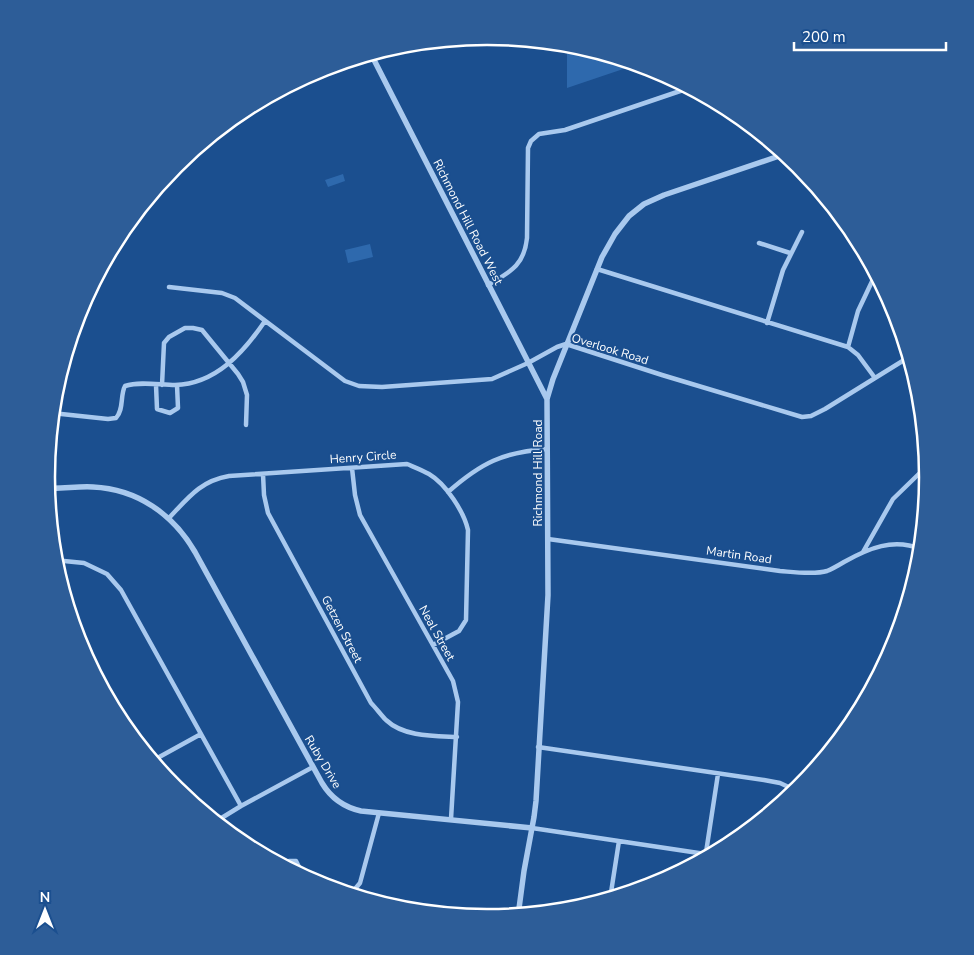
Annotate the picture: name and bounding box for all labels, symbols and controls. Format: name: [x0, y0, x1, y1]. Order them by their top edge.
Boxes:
scale bar: [794, 20, 946, 52]
text: 200 m: [802, 27, 846, 47]
street label: Richmond Hill Road West: [429, 156, 507, 288]
street label: Overlook Road: [569, 330, 651, 368]
street label: Richmond Hill Road: [530, 419, 546, 527]
street label: Henry Circle: [329, 447, 397, 467]
street label: Martin Road: [705, 542, 773, 568]
street label: Getzen Street: [318, 593, 367, 666]
street label: Neal Street: [415, 602, 459, 664]
street label: Ruby Drive: [301, 732, 345, 792]
north arrow: [20, 885, 70, 935]
text: N: [40, 888, 50, 907]

